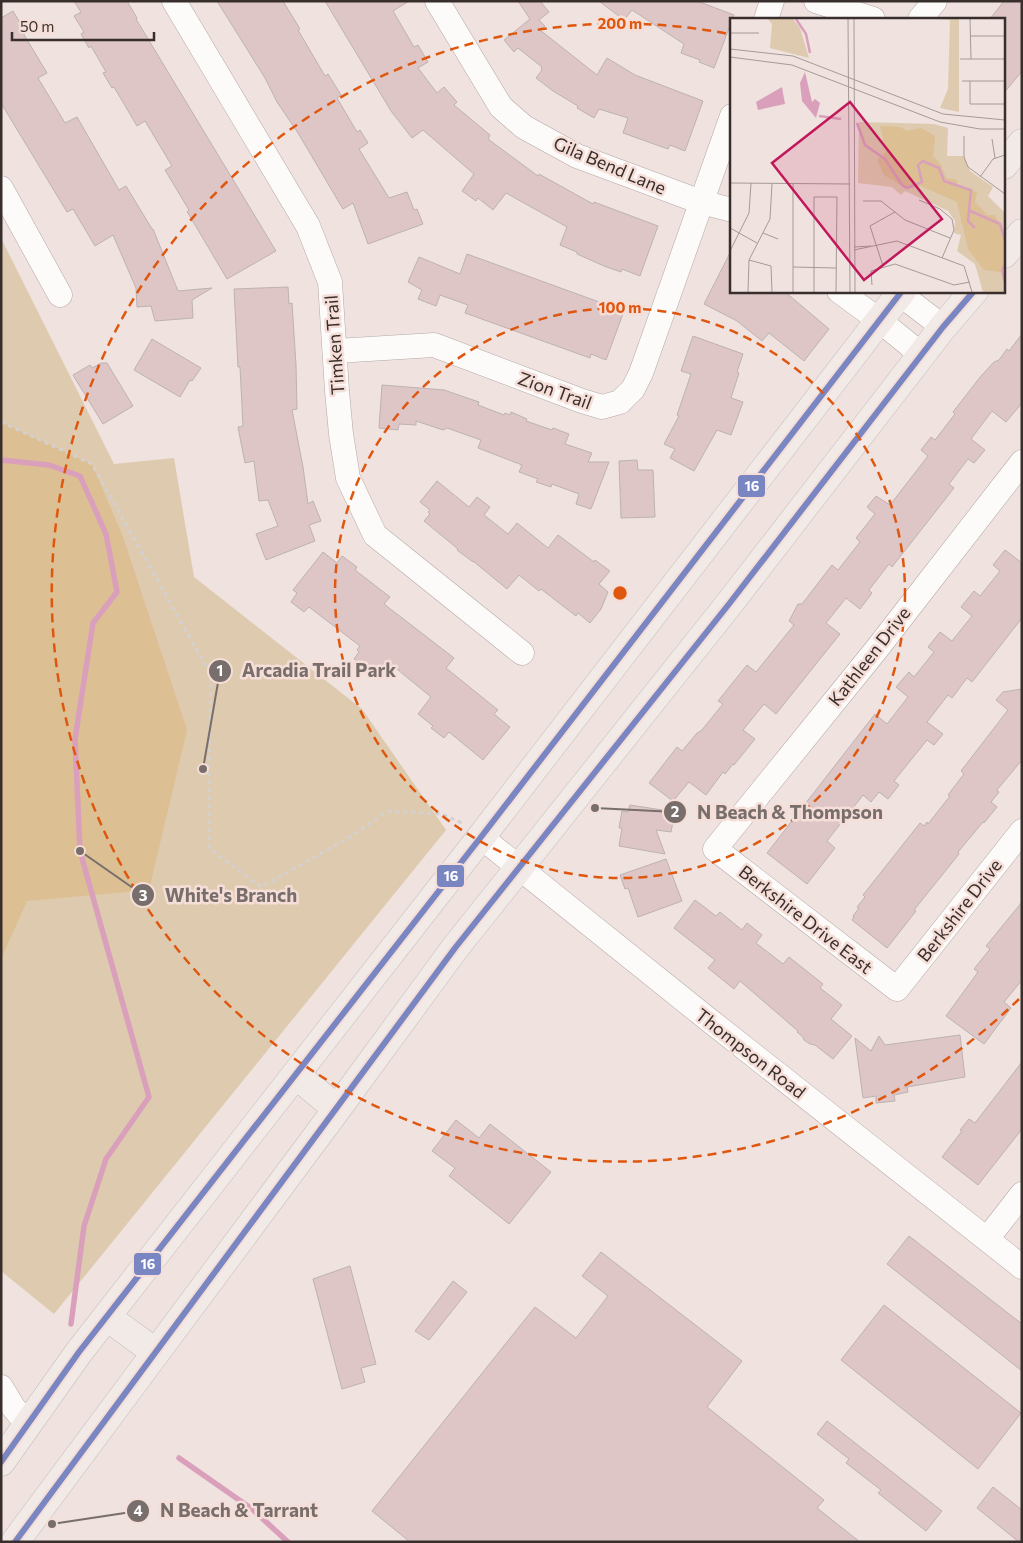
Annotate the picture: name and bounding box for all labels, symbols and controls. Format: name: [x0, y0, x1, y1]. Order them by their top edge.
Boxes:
scale bar: [12, 10, 155, 42]
text: 200 m: [598, 14, 642, 32]
text: 50 m: [20, 17, 54, 35]
inset map: [730, 18, 1006, 292]
street label: Gila Bend Lane: [550, 131, 670, 199]
street label: Timken Trail: [320, 294, 348, 396]
text: 100 m: [599, 298, 641, 316]
street label: Zion Trail: [515, 367, 595, 413]
line badge: 16: [737, 474, 766, 498]
text: 16: [745, 477, 760, 494]
centre of rings: [611, 584, 629, 602]
street label: Kathleen Drive: [823, 602, 915, 710]
callout: Arcadia Trail Park: [207, 654, 407, 688]
text: Arcadia Trail Park: [242, 658, 396, 681]
text: 1: [217, 661, 223, 679]
callout: N Beach & Thompson: [662, 795, 893, 829]
text: N Beach & Thompson: [697, 800, 883, 823]
text: 2: [671, 802, 679, 820]
street label: Berkshire Drive: [912, 854, 1006, 966]
street label: Berkshire Drive East: [735, 860, 877, 978]
line badge: 16: [436, 864, 465, 888]
text: 16: [444, 867, 459, 884]
callout: White's Branch: [130, 878, 308, 912]
text: White's Branch: [165, 883, 297, 906]
text: 3: [139, 886, 148, 904]
street label: Thompson Road: [692, 1003, 810, 1103]
line badge: 16: [133, 1252, 162, 1276]
text: 16: [141, 1255, 156, 1272]
callout: N Beach & Tarrant: [125, 1494, 328, 1528]
text: N Beach & Tarrant: [160, 1498, 318, 1521]
text: 4: [133, 1501, 143, 1519]

